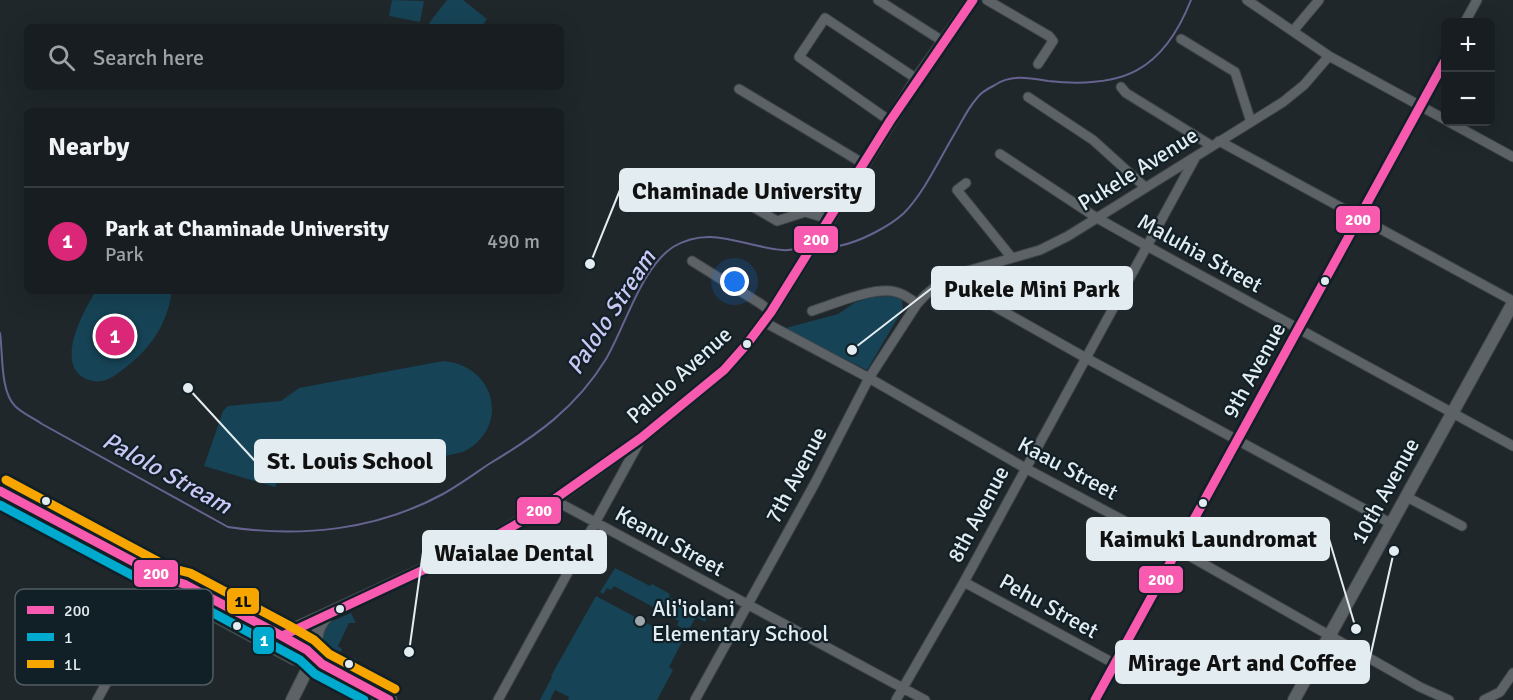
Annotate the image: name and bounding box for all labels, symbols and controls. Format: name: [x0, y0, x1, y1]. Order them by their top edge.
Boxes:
map controls: [1441, 18, 1495, 126]
button: +: [1441, 18, 1495, 72]
search box: [24, 24, 564, 90]
icon: search: [45, 41, 78, 74]
text: Search here: [93, 44, 204, 71]
button: −: [1441, 72, 1495, 126]
street label: Pukele Avenue: [1073, 121, 1203, 217]
text: Nearby: [48, 131, 129, 163]
callout: Chaminade University: [620, 169, 874, 211]
text: Chaminade University: [632, 176, 862, 206]
line badge: 200: [1335, 205, 1381, 234]
street label: Maluhia Street: [1133, 208, 1267, 299]
text: 200: [1345, 210, 1371, 230]
text: Park at Chaminade University: [105, 215, 389, 242]
line badge: 200: [793, 225, 839, 254]
text: 1: [62, 229, 73, 254]
text: 490 m: [487, 229, 540, 254]
text: 200: [803, 230, 829, 250]
text: Park: [105, 242, 143, 267]
water label: Palolo Stream: [560, 243, 663, 380]
your location: [720, 267, 749, 296]
callout: Pukele Mini Park: [932, 267, 1132, 309]
text: Pukele Mini Park: [944, 274, 1121, 304]
unlabelled marker: [1319, 275, 1331, 287]
pin: 1: [96, 314, 134, 358]
street label: 9th Avenue: [1217, 317, 1291, 423]
street label: Palolo Avenue: [621, 321, 737, 429]
unlabelled marker: [741, 338, 753, 350]
street label: 7th Avenue: [759, 422, 833, 528]
water label: Palolo Stream: [97, 425, 237, 521]
street label: Kaau Street: [1013, 430, 1123, 506]
street label: 10th Avenue: [1345, 433, 1425, 549]
callout: St. Louis School: [255, 440, 445, 482]
text: St. Louis School: [267, 446, 433, 476]
street label: 8th Avenue: [941, 461, 1015, 567]
unlabelled marker: [40, 495, 52, 507]
line badge: 200: [516, 496, 562, 525]
unlabelled marker: [1197, 497, 1209, 509]
street label: Keanu Street: [610, 500, 730, 582]
text: 200: [526, 501, 552, 521]
callout: Kaimuki Laundromat: [1087, 518, 1329, 560]
text: Kaimuki Laundromat: [1099, 524, 1317, 554]
callout: Waialae Dental: [423, 531, 606, 573]
text: Waialae Dental: [434, 538, 594, 568]
line badge: 200: [133, 559, 179, 588]
text: 200: [143, 564, 169, 584]
line badge: 200: [1138, 565, 1184, 594]
street label: Pehu Street: [995, 568, 1103, 644]
text: 200: [1148, 570, 1174, 590]
line badge: 1L: [226, 587, 260, 615]
legend: [15, 589, 213, 685]
text: 1L: [235, 592, 252, 612]
place label: Ali'iolani Elementary School: [652, 595, 829, 647]
text: 200: [64, 601, 90, 621]
unlabelled marker: [334, 603, 346, 615]
marker: Ali'iolani Elementary School: [633, 614, 647, 628]
unlabelled marker: [231, 620, 243, 632]
line badge: 1: [252, 626, 275, 655]
text: 1: [64, 628, 73, 648]
text: 1: [260, 631, 269, 651]
callout: Mirage Art and Coffee: [1116, 641, 1369, 683]
text: Mirage Art and Coffee: [1127, 648, 1357, 678]
text: 1L: [64, 655, 81, 675]
unlabelled marker: [343, 658, 355, 670]

